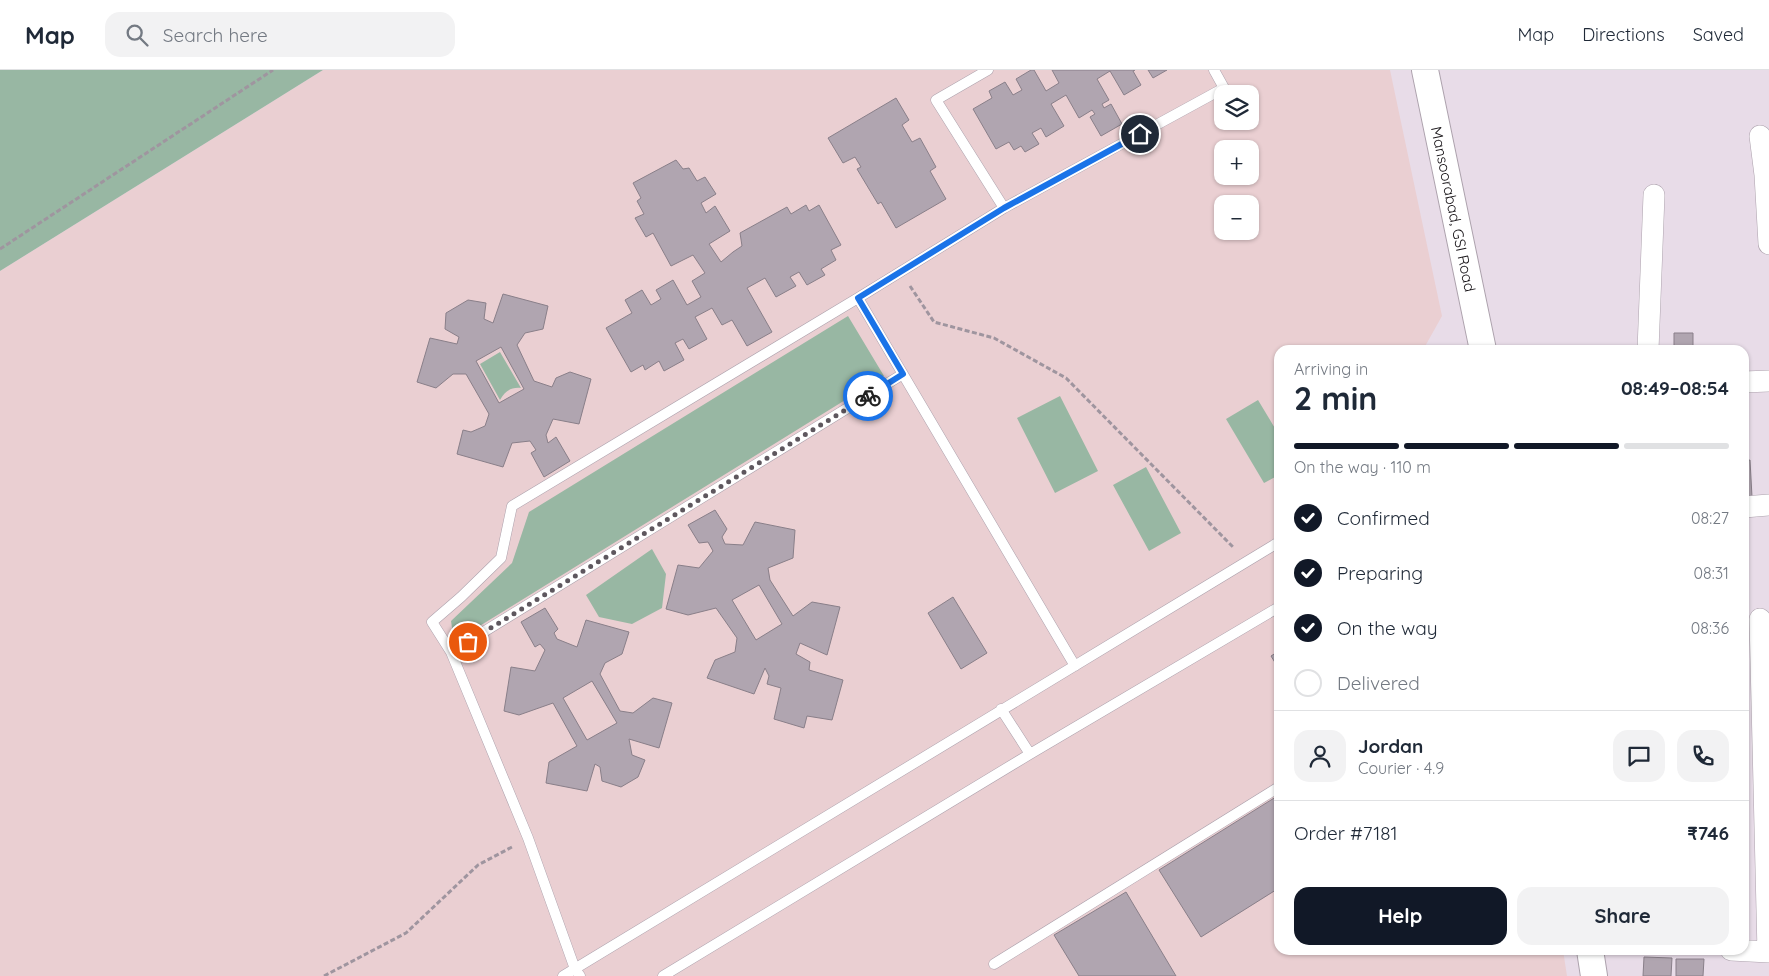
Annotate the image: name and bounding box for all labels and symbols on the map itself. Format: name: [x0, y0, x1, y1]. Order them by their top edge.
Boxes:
pin: [1119, 113, 1161, 155]
street label: Mansoorabad, GSI Road: [1427, 125, 1480, 293]
courier: [843, 371, 893, 421]
pin: [447, 621, 489, 663]

